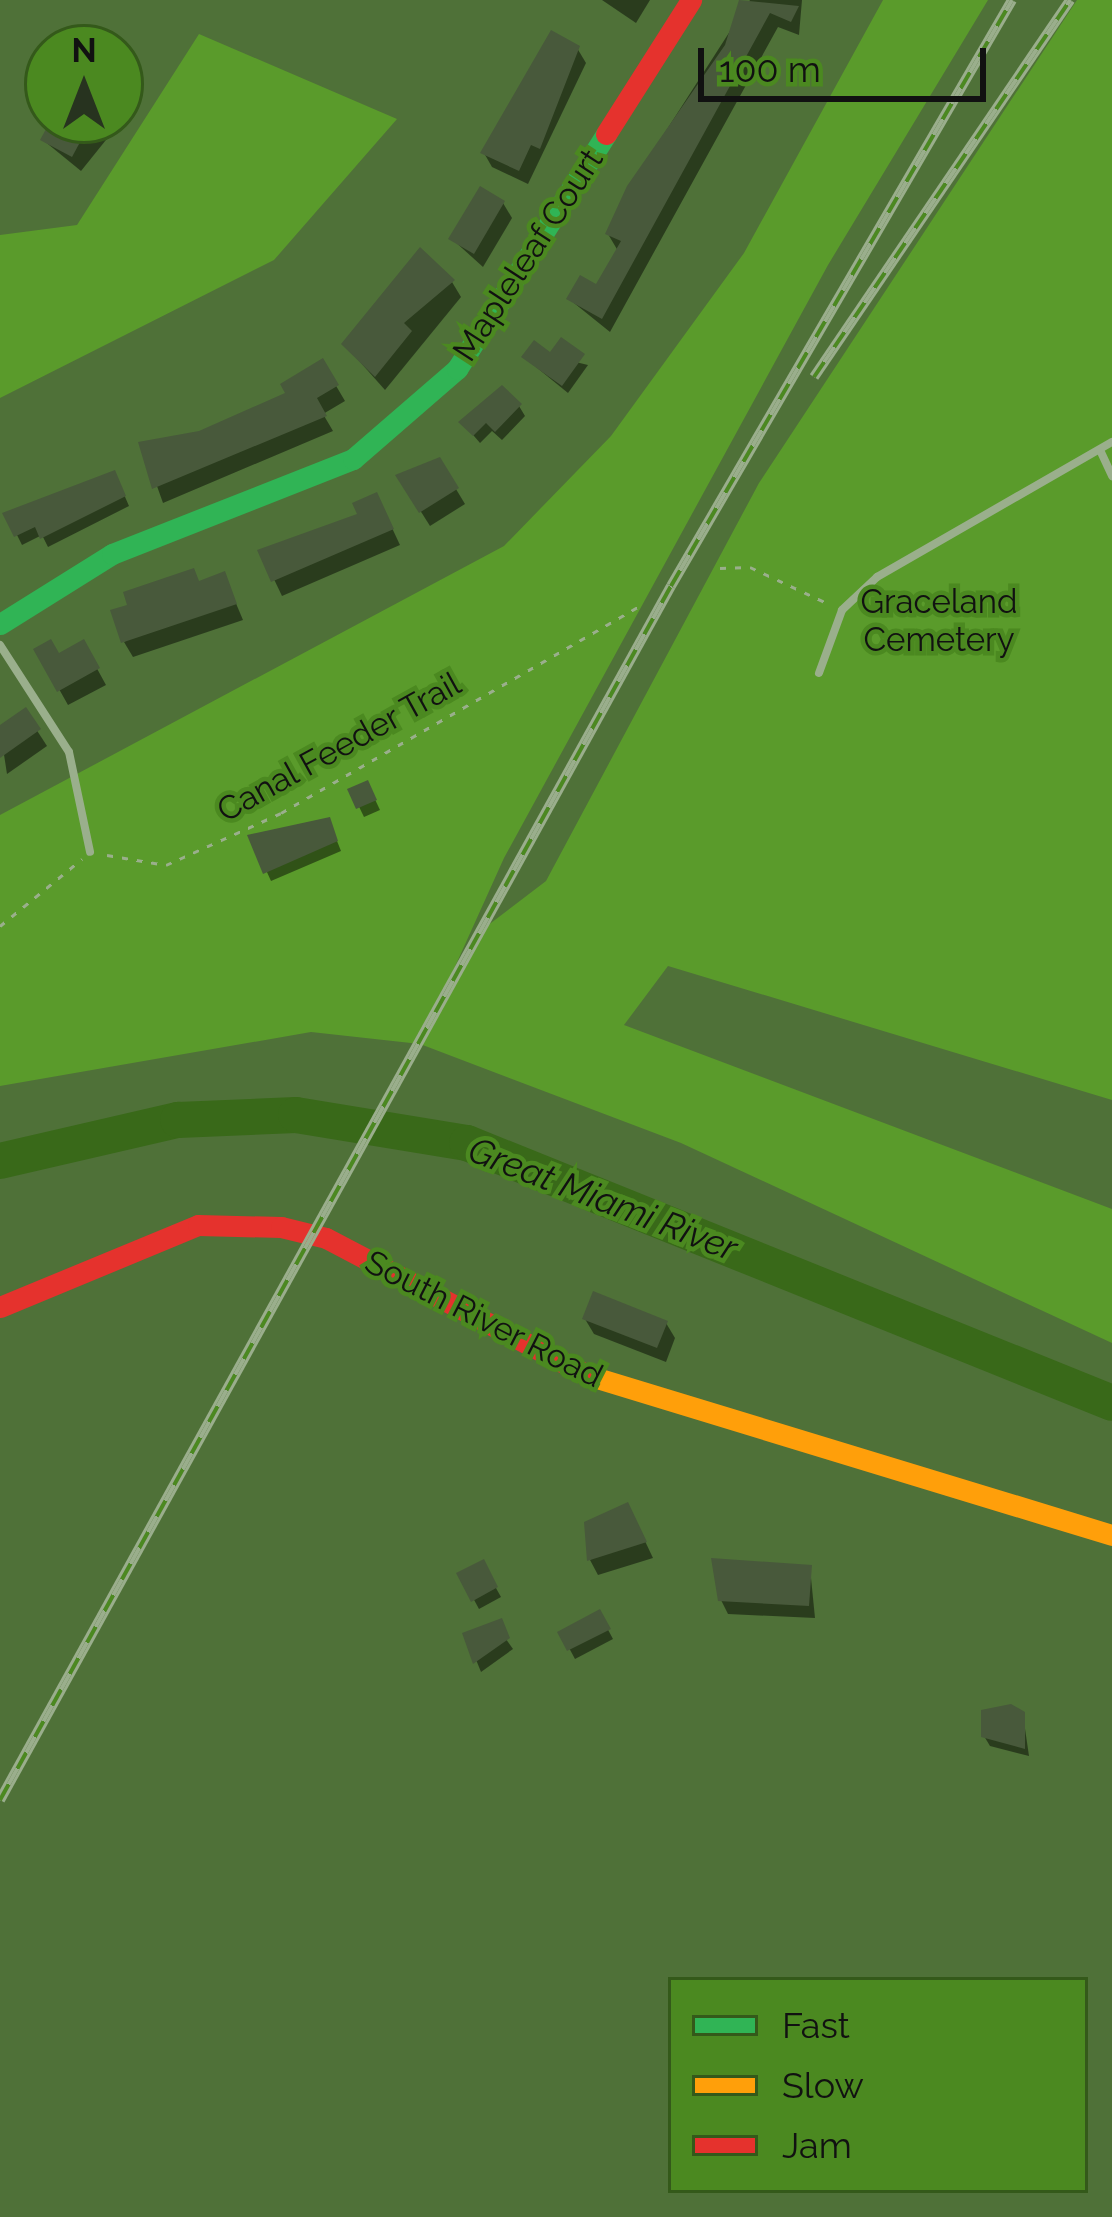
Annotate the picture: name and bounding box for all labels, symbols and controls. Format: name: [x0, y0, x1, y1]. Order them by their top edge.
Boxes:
north arrow: [24, 24, 144, 144]
scale bar: [704, 24, 992, 98]
text: N: [71, 31, 97, 70]
text: 100 m: [719, 48, 821, 90]
street label: Mapleleaf Court: [445, 141, 611, 369]
park label: Graceland Cemetery: [860, 582, 1018, 660]
street label: Canal Feeder Trail: [209, 663, 469, 831]
water label: Great Miami River: [462, 1128, 744, 1270]
street label: South River Road: [358, 1242, 610, 1396]
legend: [668, 1977, 1088, 2193]
text: Fast: [782, 2004, 850, 2046]
text: Slow: [782, 2064, 864, 2106]
text: Jam: [782, 2124, 852, 2166]

